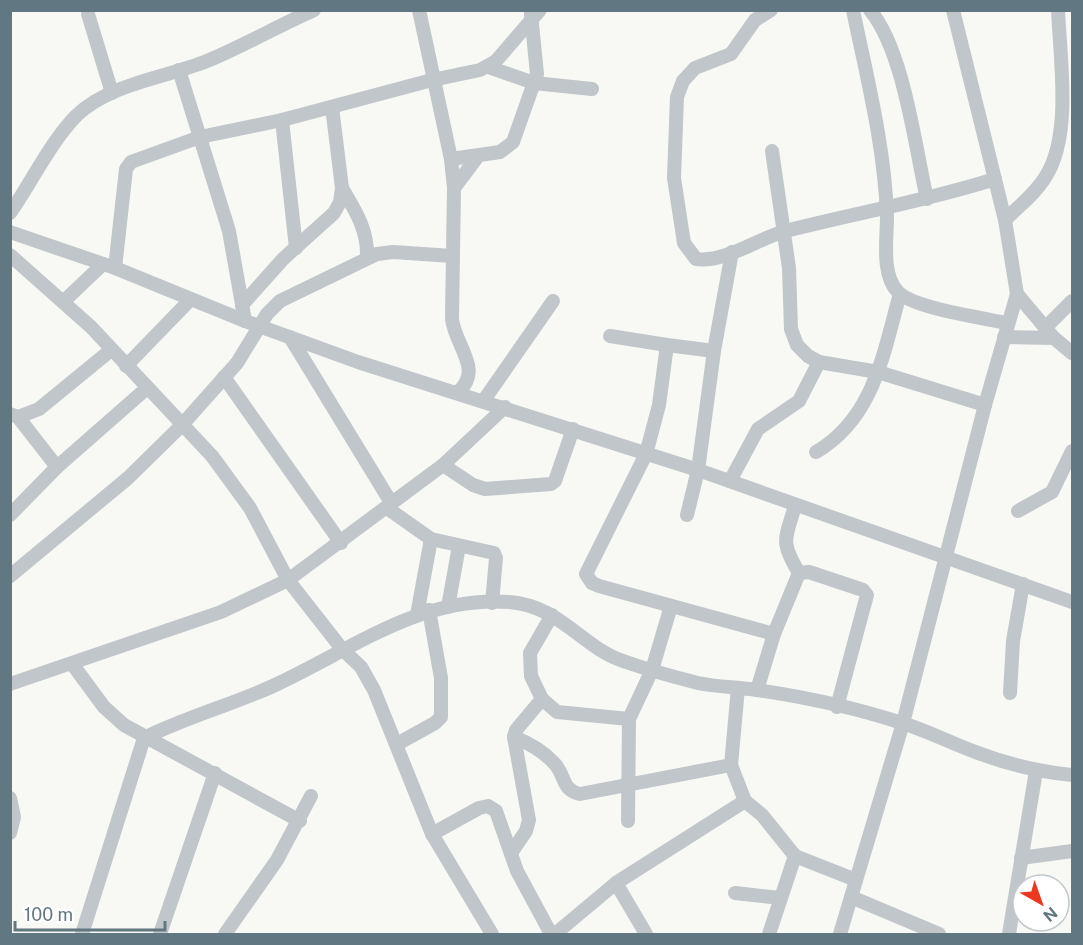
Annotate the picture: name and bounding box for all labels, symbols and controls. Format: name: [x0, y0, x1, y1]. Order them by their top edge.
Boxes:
north arrow: [1011, 873, 1071, 933]
scale bar: [15, 894, 165, 932]
text: N: [1039, 903, 1061, 925]
text: 100 m: [24, 904, 73, 925]

